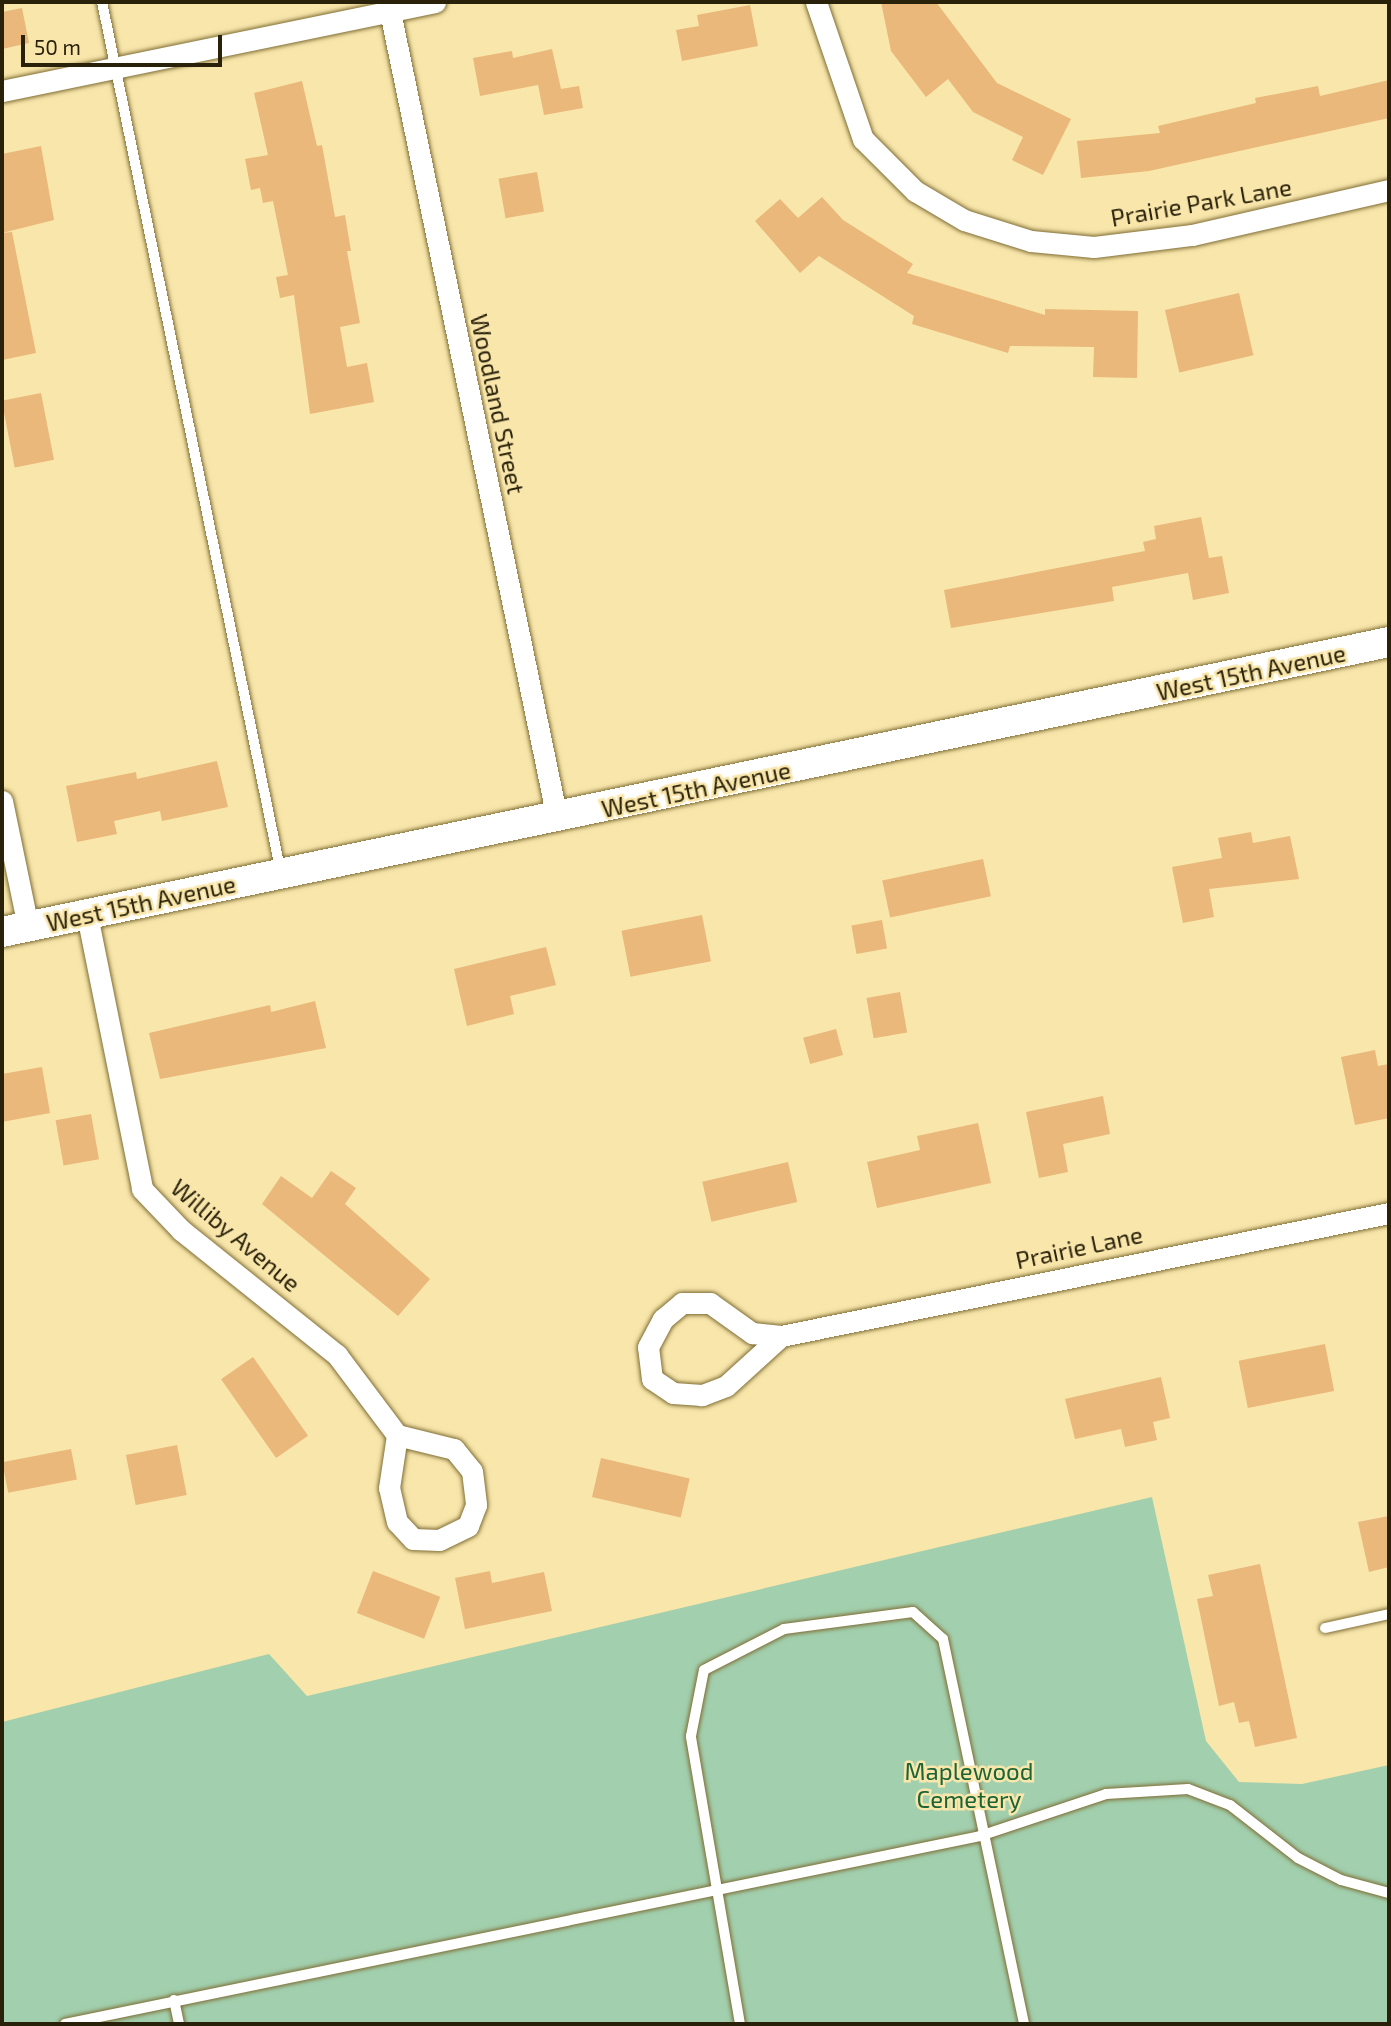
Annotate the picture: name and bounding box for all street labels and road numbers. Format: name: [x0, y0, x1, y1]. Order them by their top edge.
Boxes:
street label: Prairie Park Lane: [1108, 172, 1294, 232]
street label: Woodland Street: [465, 311, 531, 497]
street label: West 15th Avenue: [1154, 638, 1348, 706]
street label: West 15th Avenue: [599, 755, 793, 823]
street label: West 15th Avenue: [44, 869, 238, 937]
street label: Williby Avenue: [165, 1172, 307, 1298]
street label: Prairie Lane: [1013, 1219, 1145, 1275]

